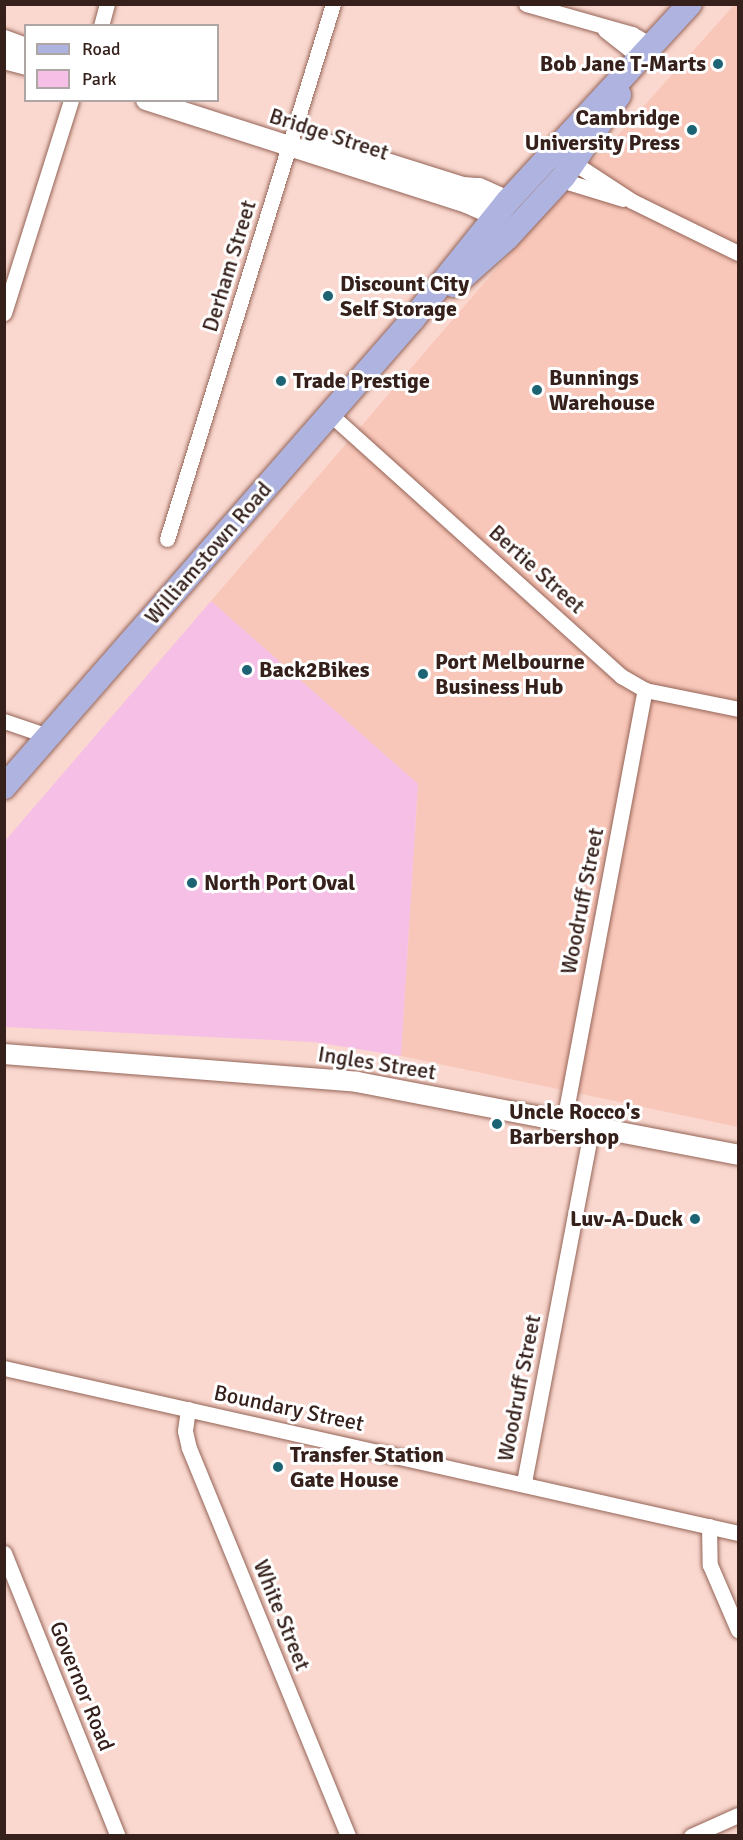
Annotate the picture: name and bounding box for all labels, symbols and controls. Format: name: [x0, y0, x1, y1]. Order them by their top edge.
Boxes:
legend: [24, 24, 219, 102]
text: Road: [82, 38, 121, 60]
place label: Bob Jane T-Marts: [540, 51, 706, 77]
marker: Bob Jane T-Marts: [711, 57, 725, 71]
text: Park: [82, 68, 117, 90]
street label: Bridge Street: [266, 102, 392, 166]
place label: Cambridge University Press: [525, 104, 680, 156]
marker: Cambridge University Press: [685, 123, 699, 137]
street label: Derham Street: [196, 197, 262, 335]
place label: Discount City Self Storage: [340, 270, 469, 322]
marker: Discount City Self Storage: [321, 289, 335, 303]
place label: Bunnings Warehouse: [549, 364, 655, 416]
place label: Trade Prestige: [293, 368, 430, 394]
marker: Trade Prestige: [274, 374, 288, 388]
marker: Bunnings Warehouse: [530, 383, 544, 397]
street label: Williamstown Road: [139, 476, 277, 630]
street label: Bertie Street: [484, 519, 590, 619]
place label: Port Melbourne Business Hub: [435, 648, 585, 700]
place label: Back2Bikes: [259, 657, 369, 683]
marker: Back2Bikes: [240, 663, 254, 677]
marker: Port Melbourne Business Hub: [416, 667, 430, 681]
street label: Woodruff Street: [555, 825, 609, 977]
place label: North Port Oval: [204, 870, 355, 896]
marker: North Port Oval: [185, 876, 199, 890]
street label: Ingles Street: [316, 1041, 438, 1085]
place label: Uncle Rocco's Barbershop: [509, 1098, 640, 1150]
marker: Uncle Rocco's Barbershop: [490, 1117, 504, 1131]
place label: Luv-A-Duck: [570, 1206, 683, 1232]
marker: Luv-A-Duck: [688, 1212, 702, 1226]
street label: Woodruff Street: [492, 1312, 546, 1464]
street label: Boundary Street: [212, 1379, 366, 1437]
place label: Transfer Station Gate House: [290, 1441, 444, 1492]
marker: Transfer Station Gate House: [271, 1460, 285, 1474]
street label: White Street: [248, 1556, 316, 1674]
street label: Governor Road: [44, 1617, 120, 1755]

